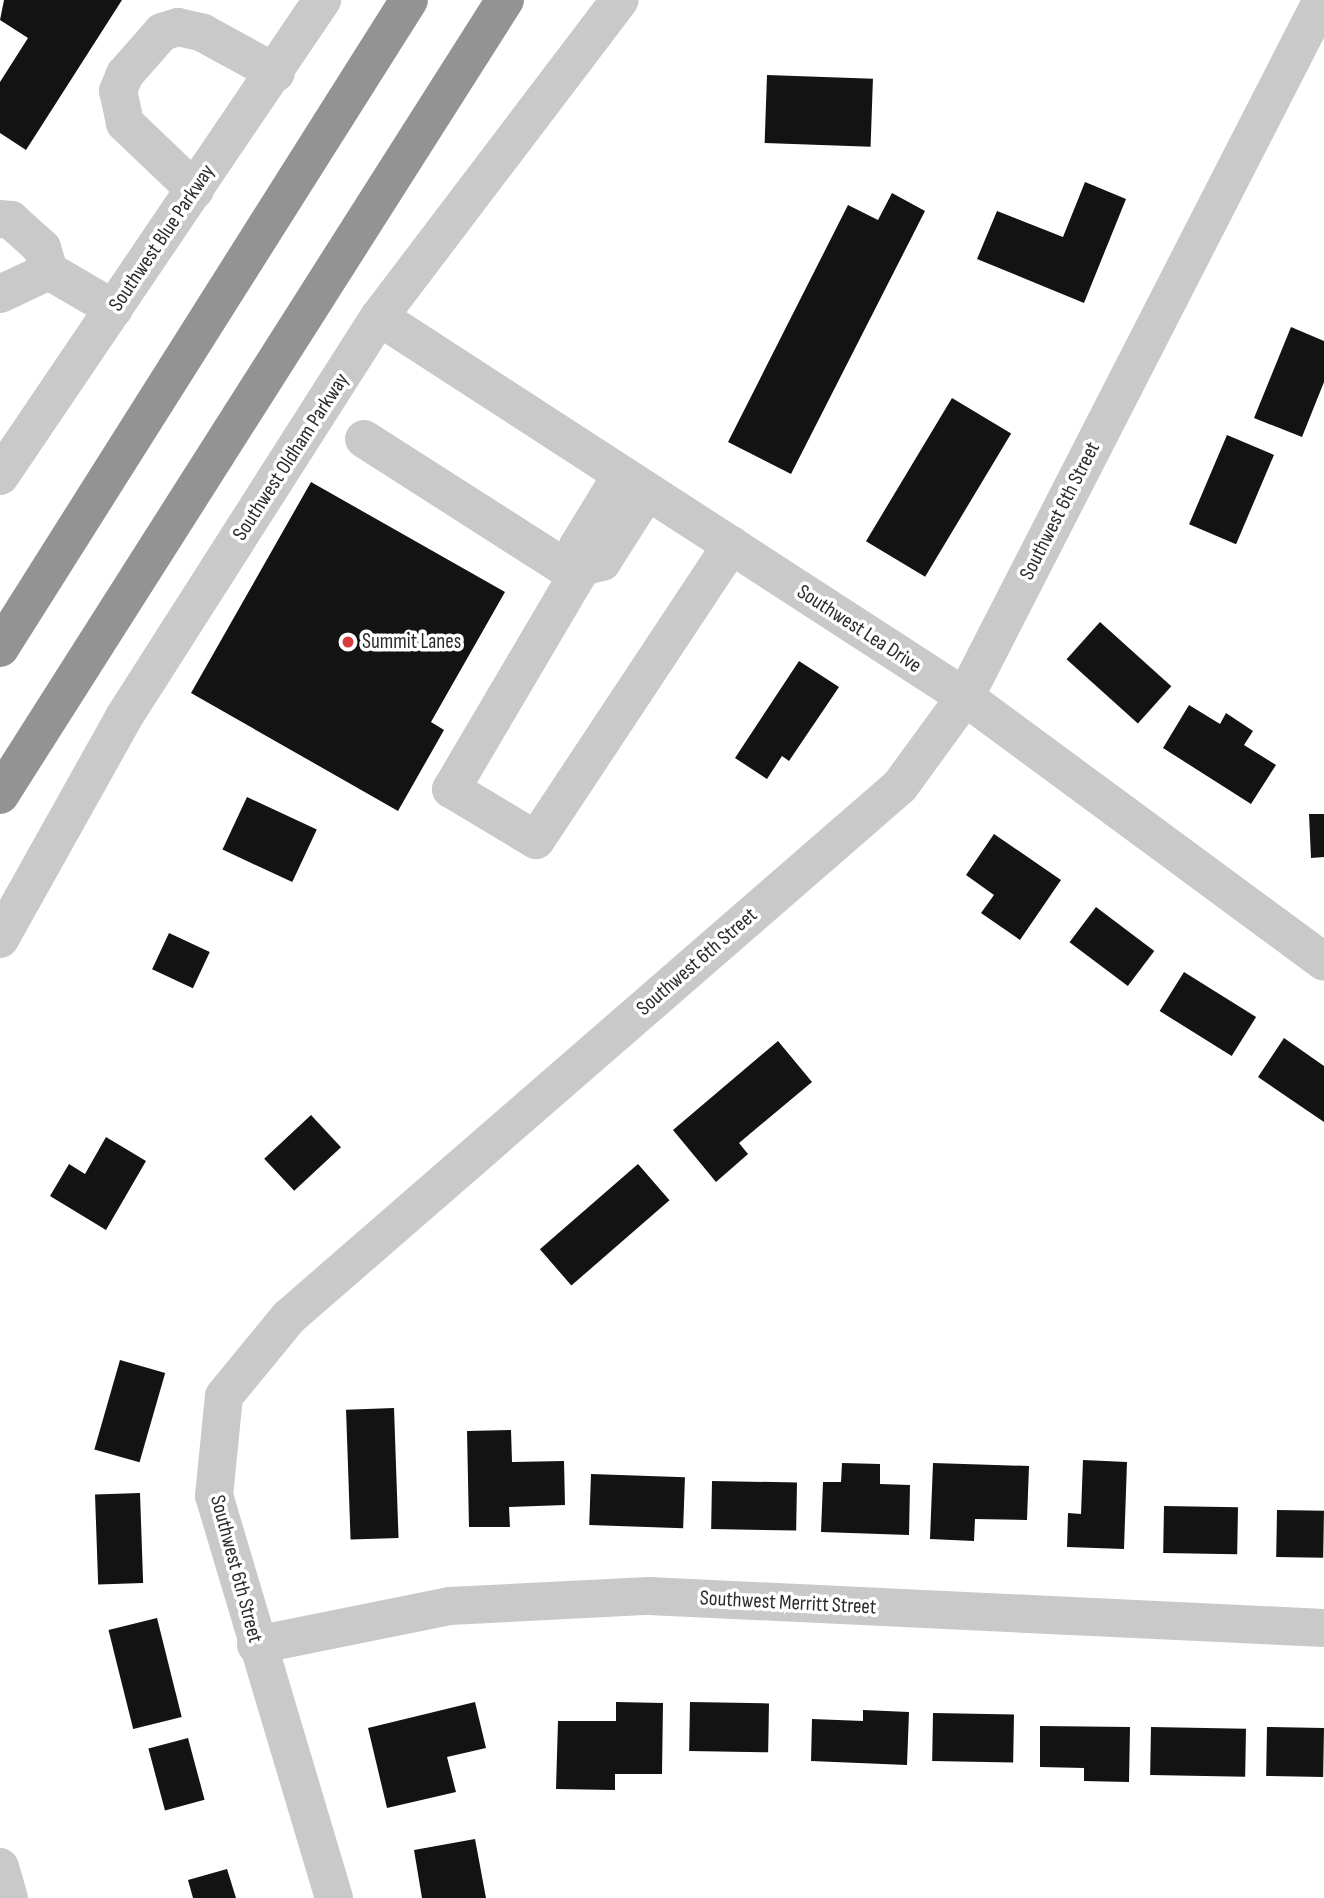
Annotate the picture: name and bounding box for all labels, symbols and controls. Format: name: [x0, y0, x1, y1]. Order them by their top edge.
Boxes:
street label: Southwest Blue Parkway: [104, 160, 220, 316]
street label: Southwest Oldham Parkway: [227, 369, 355, 545]
street label: Southwest 6th Street: [1014, 438, 1106, 584]
street label: Southwest Lea Drive: [792, 579, 926, 679]
place label: Summit Lanes: [362, 629, 461, 655]
marker: Summit Lanes: [340, 634, 356, 650]
street label: Southwest 6th Street: [632, 903, 762, 1021]
street label: Southwest 6th Street: [204, 1493, 268, 1645]
street label: Southwest Merritt Street: [699, 1586, 877, 1620]

